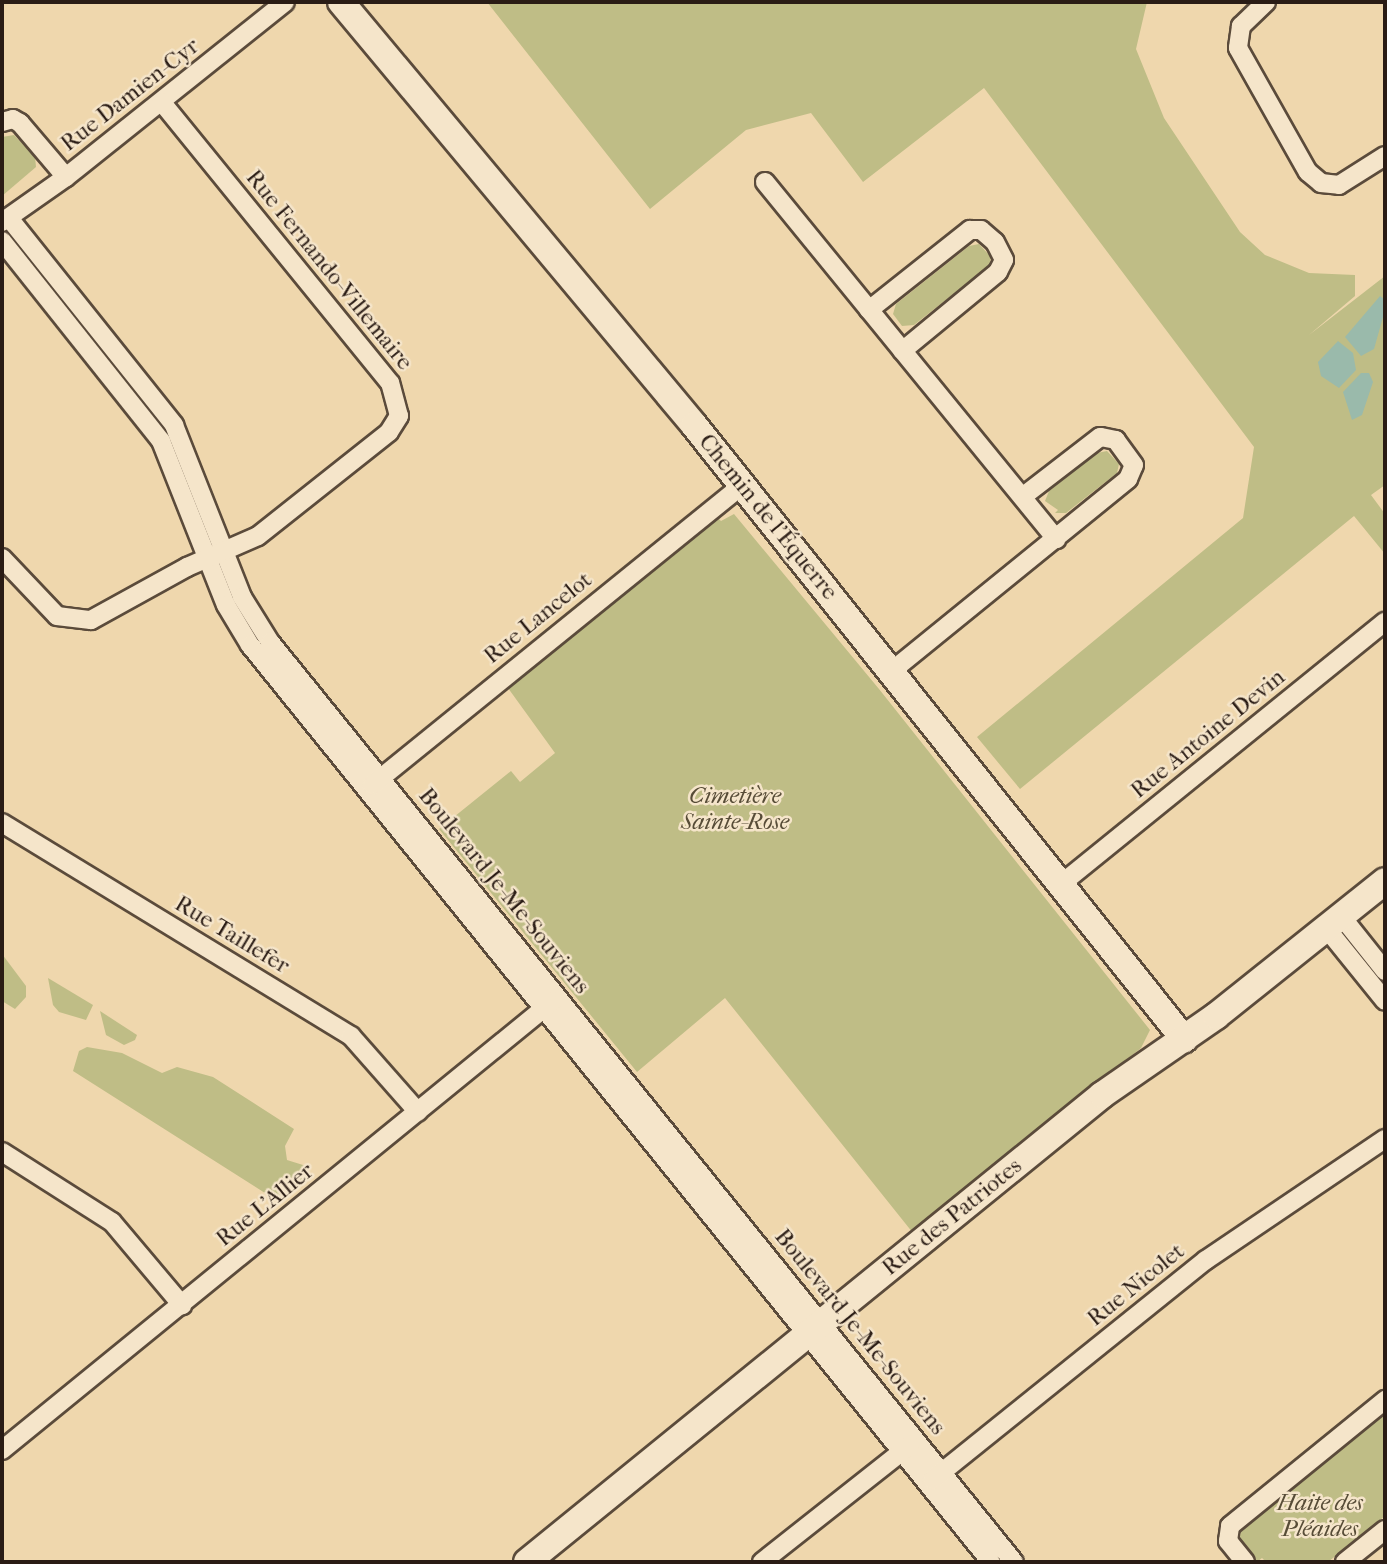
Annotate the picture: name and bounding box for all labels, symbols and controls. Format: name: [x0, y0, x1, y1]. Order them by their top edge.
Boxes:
street label: Rue Damien-Cyr: [55, 33, 205, 157]
street label: Rue Fernando-Villemaire: [240, 164, 418, 376]
street label: Chemin de l'Équerre: [693, 429, 843, 605]
street label: Rue Lancelot: [479, 566, 597, 670]
street label: Rue Antoine Devin: [1125, 663, 1291, 805]
park label: Cimetière Sainte-Rose: [681, 782, 789, 836]
street label: Boulevard Je-Me-Souviens: [412, 783, 596, 999]
street label: Rue Taillefer: [170, 890, 294, 980]
street label: Rue des Patriotes: [877, 1152, 1027, 1282]
street label: Rue L'Allier: [211, 1157, 319, 1253]
street label: Boulevard Je-Me-Souviens: [768, 1224, 952, 1440]
street label: Rue Nicolet: [1082, 1238, 1190, 1332]
park label: Haite des Pléaides: [1277, 1489, 1363, 1543]

